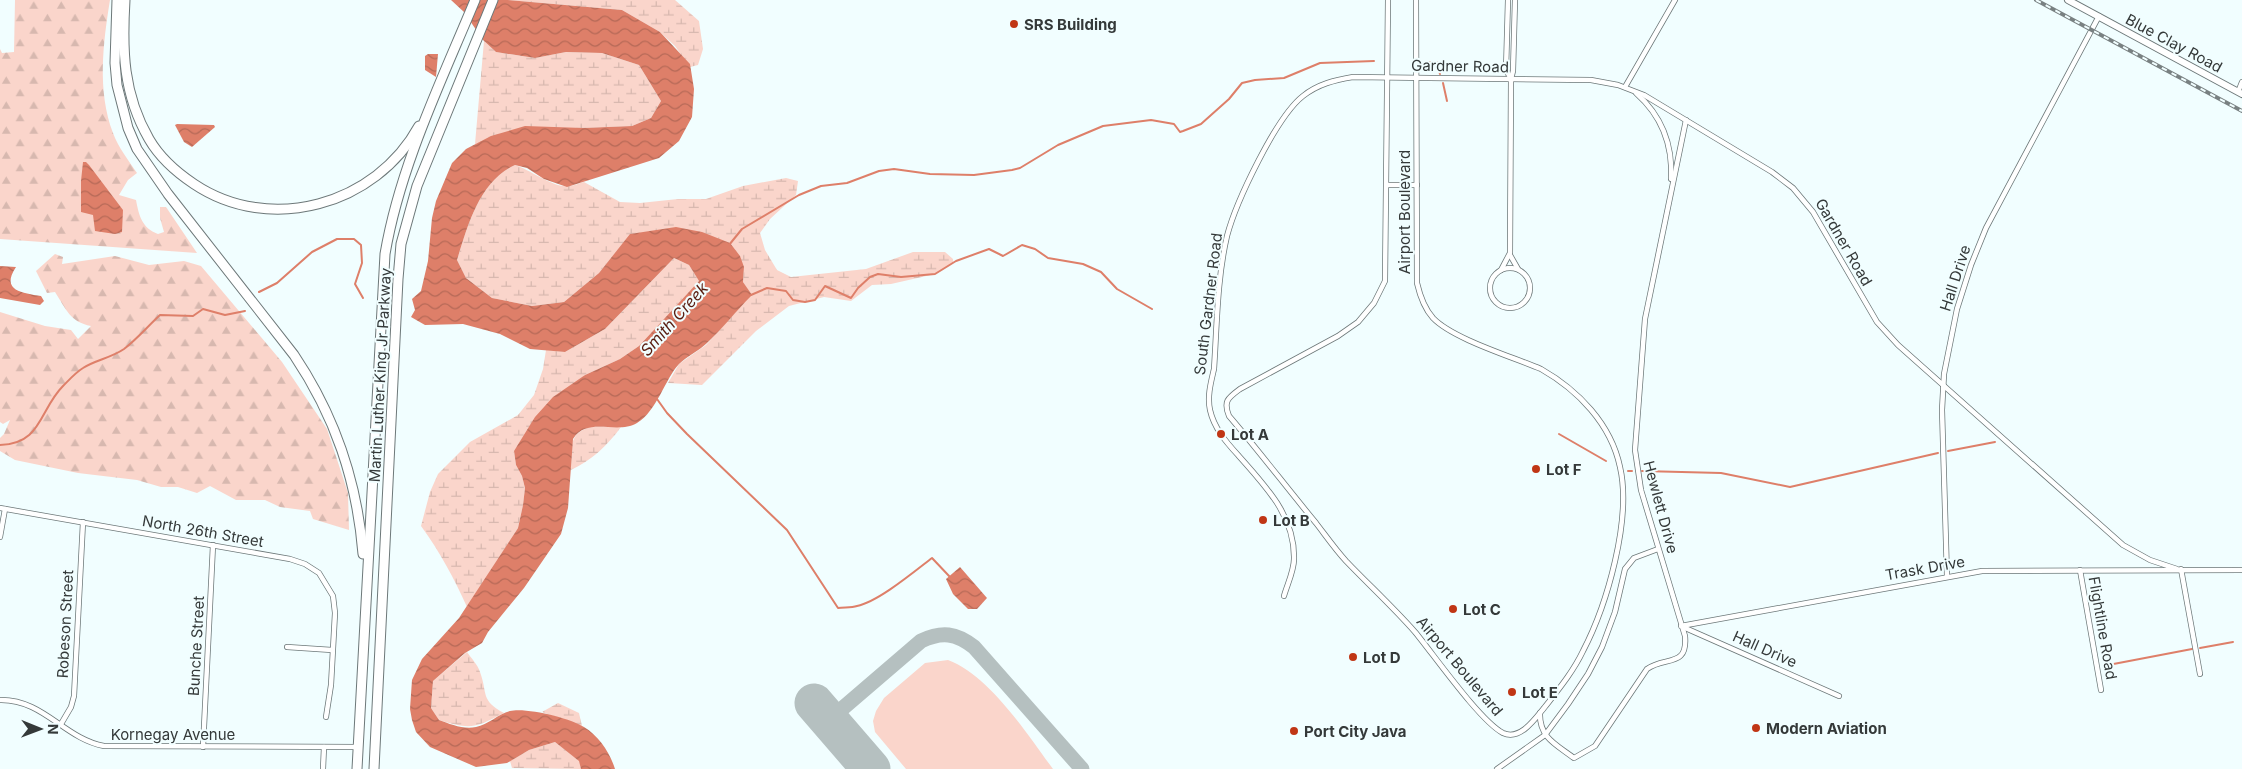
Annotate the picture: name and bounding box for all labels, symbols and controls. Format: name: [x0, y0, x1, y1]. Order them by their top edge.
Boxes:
street label: Blue Clay Road: [2122, 10, 2226, 76]
place label: SRS Building: [1024, 15, 1117, 34]
marker: SRS Building: [1008, 18, 1020, 30]
street label: Gardner Road: [1411, 56, 1509, 76]
street label: Airport Boulevard: [1395, 150, 1414, 274]
street label: Gardner Road: [1811, 195, 1877, 289]
street label: South Gardner Road: [1190, 232, 1226, 376]
street label: Hall Drive: [1935, 243, 1975, 313]
street label: Martin Luther King Jr Parkway: [365, 267, 395, 483]
water label: Smith Creek: [636, 278, 712, 360]
place label: Lot A: [1231, 425, 1269, 444]
marker: Lot A: [1215, 428, 1227, 440]
street label: Hewlett Drive: [1640, 459, 1682, 555]
place label: Lot F: [1546, 460, 1582, 479]
marker: Lot F: [1530, 463, 1542, 475]
street label: North 26th Street: [141, 511, 265, 551]
place label: Lot B: [1273, 511, 1310, 530]
marker: Lot B: [1257, 514, 1269, 526]
street label: Trask Drive: [1884, 552, 1966, 584]
street label: Robeson Street: [53, 569, 77, 679]
street label: Flightline Road: [2085, 575, 2121, 681]
street label: Bunche Street: [184, 595, 208, 697]
place label: Lot C: [1463, 600, 1501, 619]
marker: Lot C: [1447, 603, 1459, 615]
street label: Airport Boulevard: [1413, 612, 1507, 720]
street label: Hall Drive: [1730, 626, 1800, 672]
place label: Lot D: [1363, 648, 1401, 667]
marker: Lot D: [1347, 651, 1359, 663]
place label: Lot E: [1522, 683, 1558, 702]
marker: Lot E: [1506, 686, 1518, 698]
north arrow: [15, 704, 65, 754]
place label: Modern Aviation: [1766, 719, 1887, 738]
place label: Port City Java: [1304, 722, 1407, 741]
marker: Modern Aviation: [1750, 722, 1762, 734]
text: N: [45, 724, 62, 735]
street label: Kornegay Avenue: [111, 725, 235, 744]
marker: Port City Java: [1288, 725, 1300, 737]

